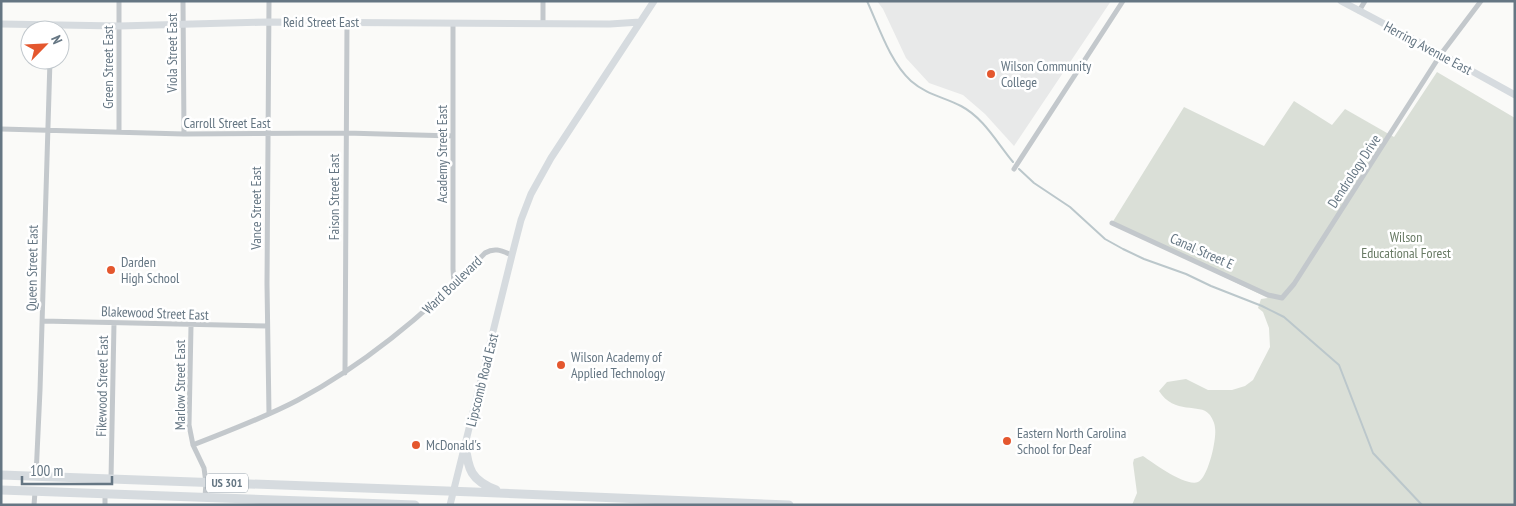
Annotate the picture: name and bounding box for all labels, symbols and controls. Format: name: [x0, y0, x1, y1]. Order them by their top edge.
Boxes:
street label: Viola Street East: [163, 13, 181, 94]
street label: Reid Street East: [283, 13, 359, 31]
street label: Herring Avenue East: [1381, 17, 1475, 79]
north arrow: [20, 20, 70, 70]
street label: Green Street East: [99, 25, 117, 109]
text: N: [47, 33, 67, 47]
place label: Wilson Community College: [1001, 57, 1092, 91]
marker: Wilson Community College: [985, 68, 997, 80]
street label: Academy Street East: [433, 105, 451, 203]
street label: Carroll Street East: [183, 114, 271, 132]
street label: Dendrology Drive: [1324, 131, 1384, 211]
street label: Faison Street East: [325, 154, 343, 240]
street label: Vance Street East: [247, 166, 265, 251]
street label: Queen Street East: [22, 224, 42, 311]
park label: Wilson Educational Forest: [1361, 228, 1451, 262]
street label: Canal Street E: [1167, 229, 1237, 273]
street label: Ward Boulevard: [418, 252, 486, 318]
place label: Darden High School: [121, 253, 180, 287]
marker: Darden High School: [105, 264, 117, 276]
street label: Blakewood Street East: [101, 302, 209, 324]
street label: Lipscomb Road East: [462, 331, 502, 429]
street label: Fikewood Street East: [92, 335, 112, 437]
street label: Marlow Street East: [171, 340, 189, 430]
place label: Wilson Academy of Applied Technology: [571, 348, 666, 382]
marker: Wilson Academy of Applied Technology: [555, 359, 567, 371]
place label: Eastern North Carolina School for Deaf: [1017, 424, 1126, 458]
marker: Eastern North Carolina School for Deaf: [1001, 435, 1013, 447]
place label: McDonald's: [426, 436, 481, 454]
marker: McDonald's: [410, 439, 422, 451]
scale bar: [22, 454, 112, 486]
text: 100 m: [30, 461, 63, 480]
road number: US 301: [206, 473, 248, 492]

